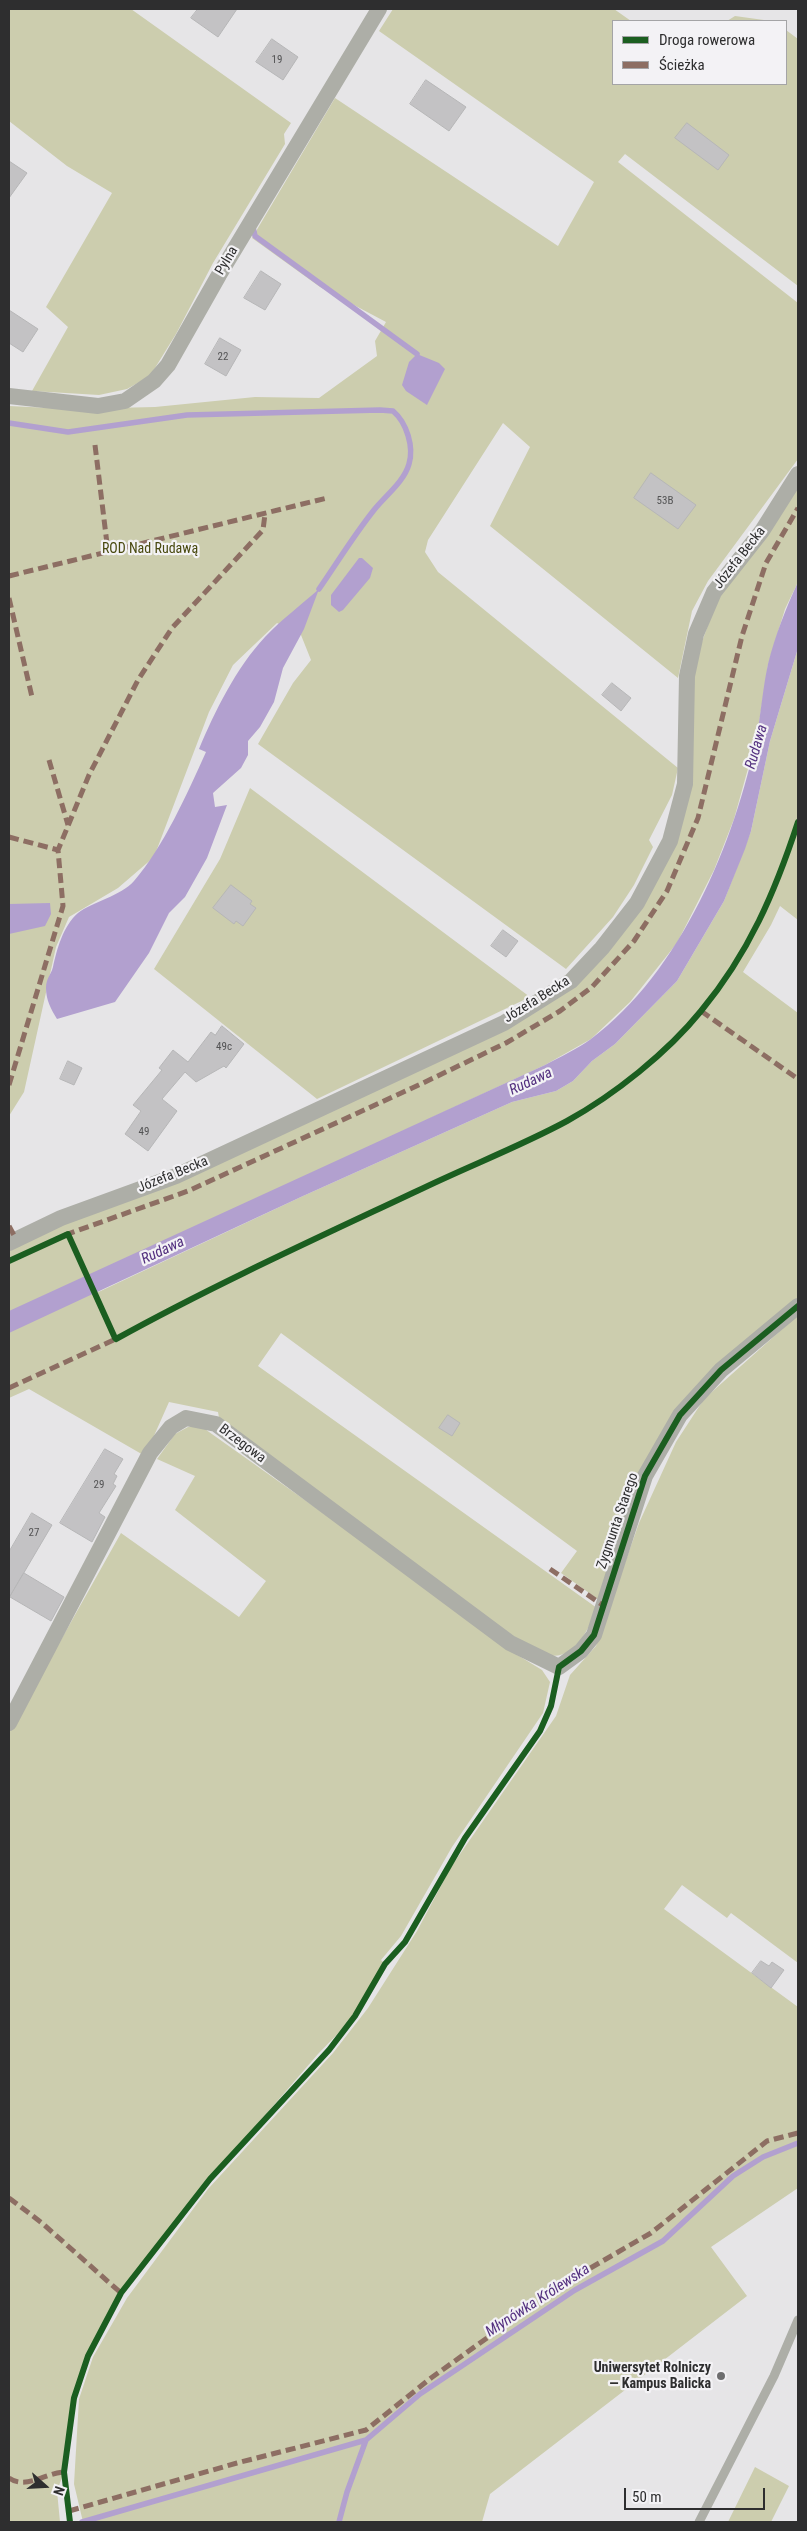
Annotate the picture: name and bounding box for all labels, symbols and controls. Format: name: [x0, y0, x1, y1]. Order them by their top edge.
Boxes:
legend: [612, 20, 787, 85]
text: Droga rowerowa: [659, 31, 755, 49]
house number: 19: [272, 53, 282, 67]
text: Ścieżka: [659, 56, 705, 74]
street label: Pylna: [212, 244, 242, 278]
house number: 22: [218, 350, 228, 364]
house number: 53B: [657, 494, 673, 508]
street label: Józefa Becka: [711, 524, 769, 592]
park label: ROD Nad Rudawą: [102, 541, 198, 557]
water label: Rudawa: [742, 723, 772, 771]
street label: Józefa Becka: [501, 973, 573, 1027]
house number: 49c: [216, 1040, 232, 1054]
water label: Rudawa: [507, 1064, 555, 1100]
house number: 49: [139, 1125, 149, 1139]
street label: Józefa Becka: [135, 1153, 211, 1197]
water label: Rudawa: [139, 1233, 187, 1269]
street label: Brzegowa: [215, 1421, 269, 1467]
street label: Zygmunta Starego: [594, 1471, 642, 1571]
house number: 29: [94, 1478, 104, 1492]
house number: 27: [29, 1526, 39, 1540]
water label: Młynówka Królewska: [482, 2261, 594, 2341]
place label: Uniwersytet Rolniczy — Kampus Balicka: [594, 2360, 711, 2392]
marker: Uniwersytet Rolniczy — Kampus Balicka: [715, 2370, 727, 2382]
north arrow: [20, 2461, 70, 2511]
scale bar: [627, 2478, 768, 2510]
text: N: [50, 2484, 68, 2498]
text: 50 m: [632, 2488, 662, 2506]

